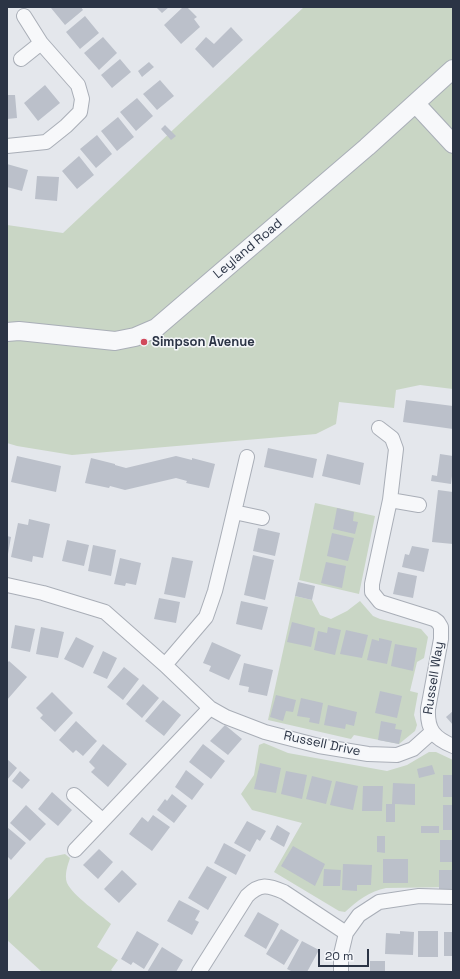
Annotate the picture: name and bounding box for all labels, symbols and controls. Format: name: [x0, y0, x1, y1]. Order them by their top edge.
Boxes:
street label: Leyland Road: [210, 216, 286, 282]
place label: Simpson Avenue: [152, 334, 255, 350]
marker: Simpson Avenue: [139, 337, 149, 347]
street label: Russell Way: [421, 640, 447, 716]
street label: Russell Drive: [282, 728, 362, 760]
scale bar: [320, 941, 371, 967]
text: 20 m: [325, 948, 353, 964]

